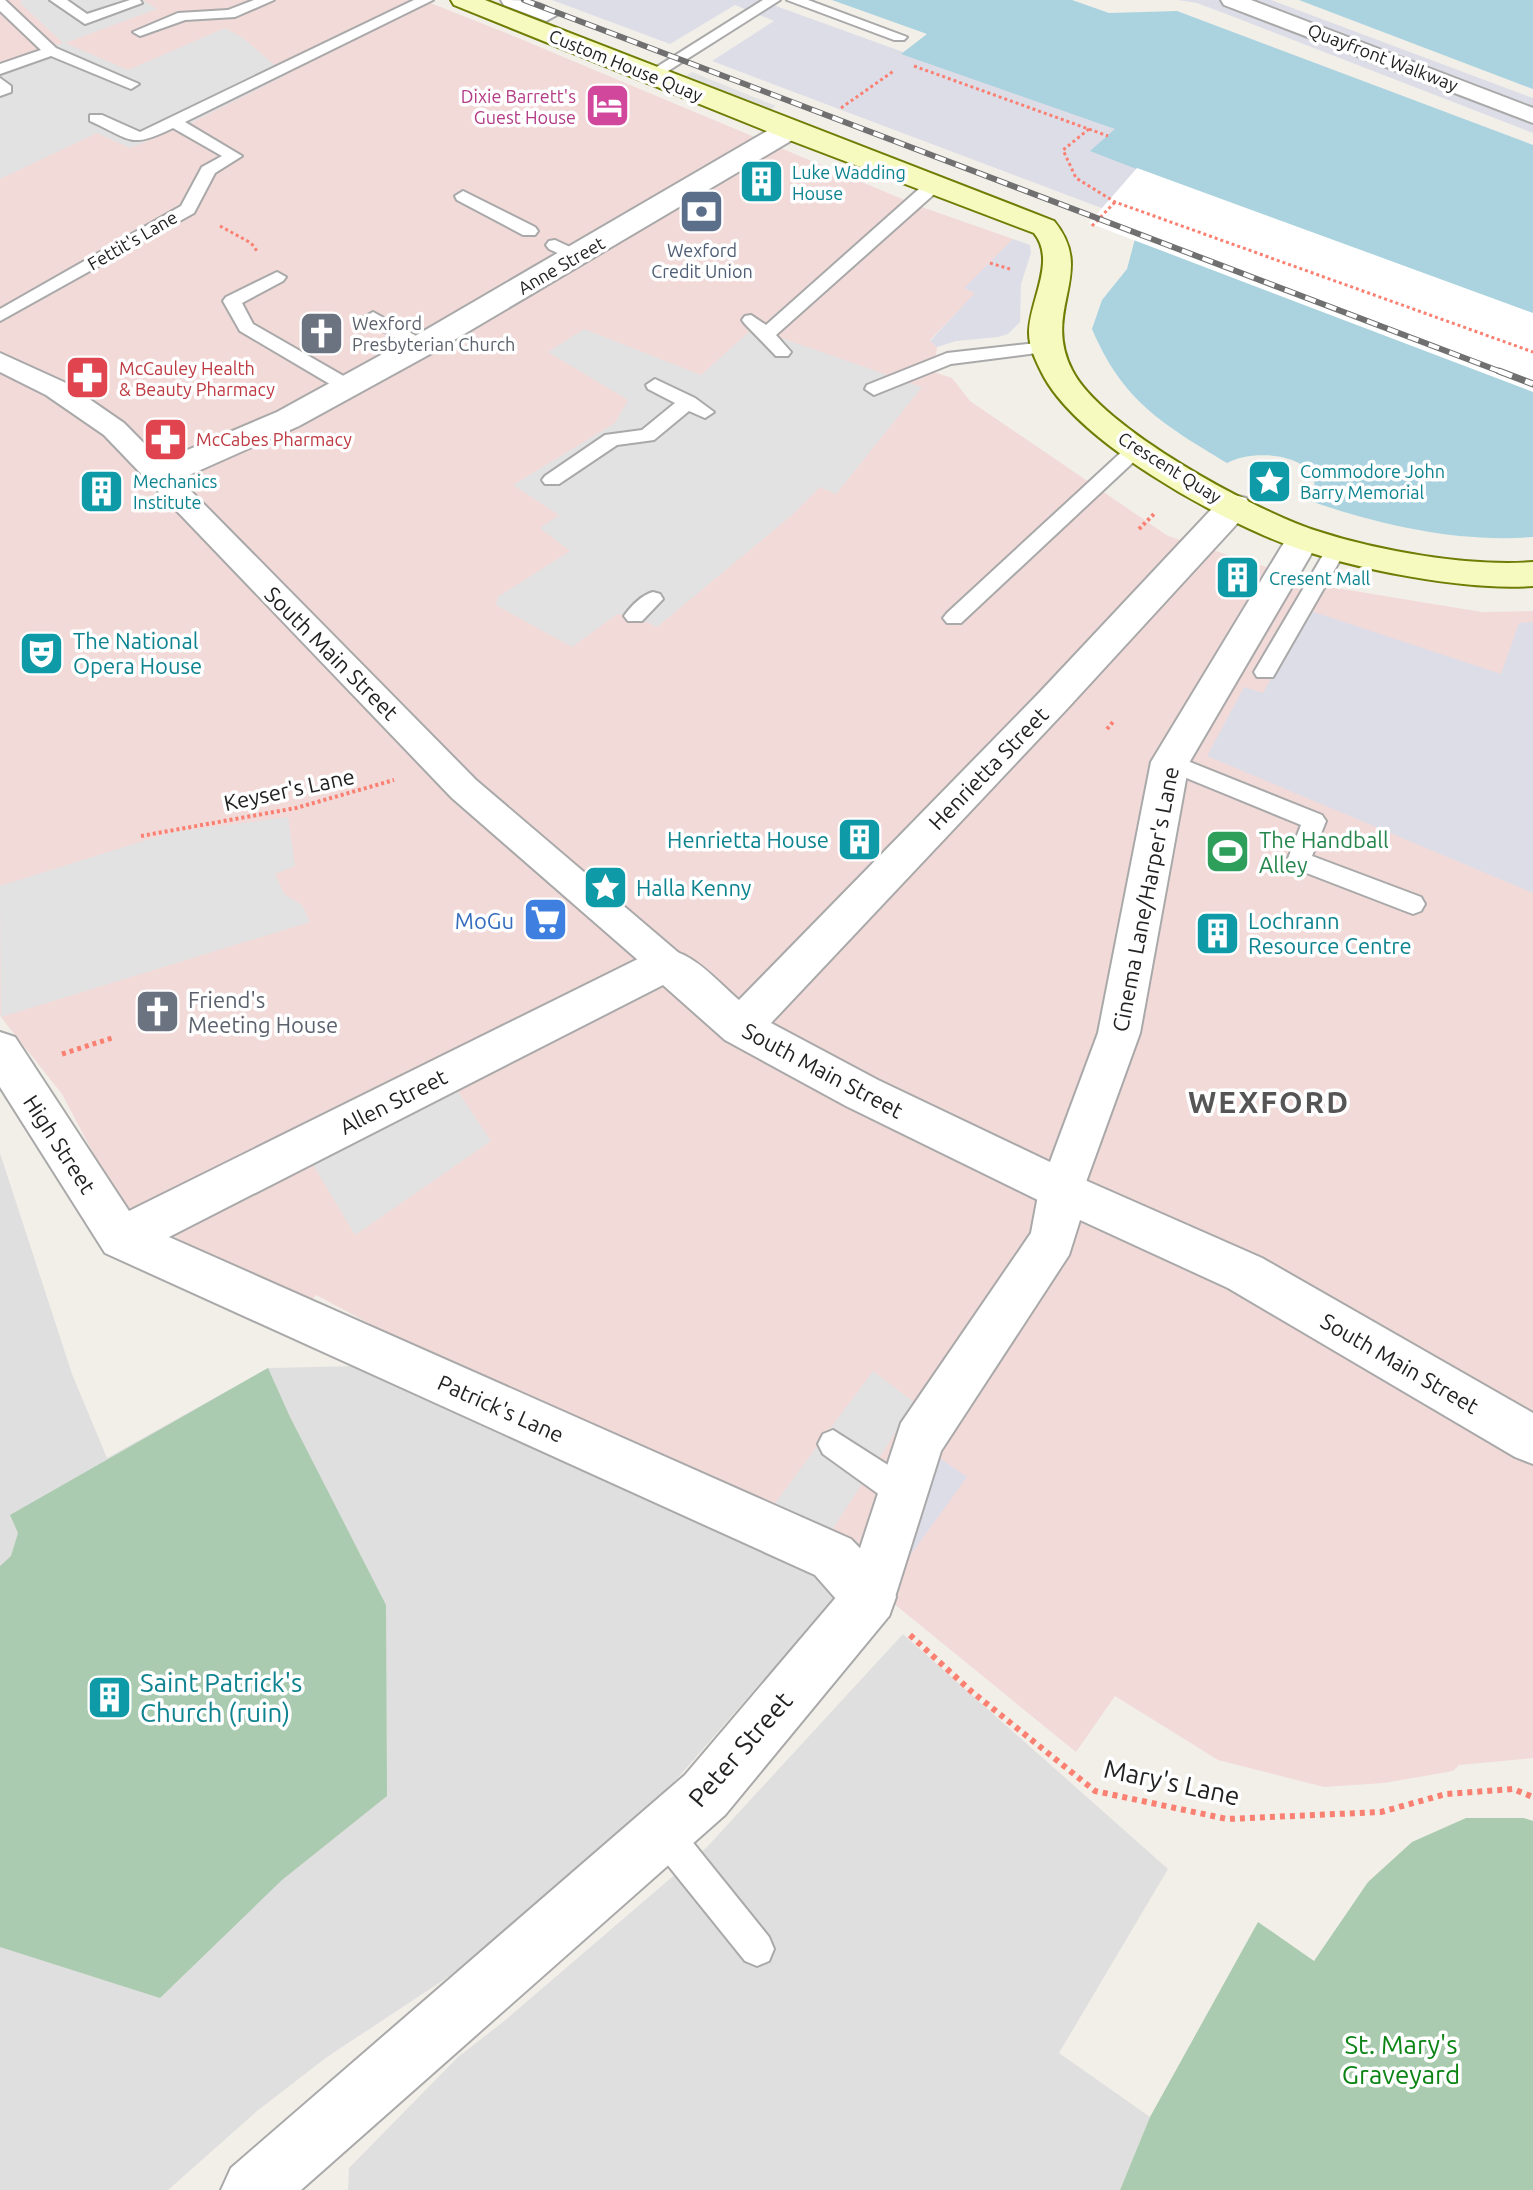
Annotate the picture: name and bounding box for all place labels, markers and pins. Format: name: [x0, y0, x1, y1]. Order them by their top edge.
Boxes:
hotel icon: Dixie Barrett's Guest House: [583, 82, 631, 130]
place label: Dixie Barrett's Guest House: [461, 86, 576, 127]
building icon: Luke Wadding House: [737, 158, 785, 206]
place label: Luke Wadding House: [792, 162, 906, 203]
bank icon: Wexford Credit Union: [678, 188, 726, 236]
place label: Wexford Credit Union: [651, 240, 753, 281]
church icon: Wexford Presbyterian Church: [297, 309, 345, 357]
place label: Wexford Presbyterian Church: [352, 313, 515, 354]
pharmacy icon: McCauley Health & Beauty Pharmacy: [64, 354, 112, 402]
place label: McCauley Health & Beauty Pharmacy: [119, 358, 275, 399]
pharmacy icon: McCabes Pharmacy: [141, 415, 189, 463]
place label: McCabes Pharmacy: [196, 429, 352, 449]
place icon: Commodore John Barry Memorial: [1245, 457, 1293, 505]
place label: Commodore John Barry Memorial: [1300, 461, 1445, 502]
building icon: Mechanics Institute: [78, 467, 126, 515]
place label: Mechanics Institute: [133, 471, 217, 512]
building icon: Cresent Mall: [1214, 554, 1262, 602]
place label: Cresent Mall: [1269, 568, 1371, 588]
place label: The National Opera House: [73, 628, 202, 678]
theatre icon: The National Opera House: [18, 629, 66, 677]
building icon: Henrietta House: [836, 815, 884, 863]
place label: Henrietta House: [667, 827, 829, 852]
place label: The Handball Alley: [1259, 827, 1389, 877]
sports icon: The Handball Alley: [1204, 828, 1252, 876]
place icon: Halla Kenny: [581, 863, 629, 911]
place label: Halla Kenny: [636, 875, 752, 900]
supermarket icon: MoGu: [521, 896, 569, 944]
place label: MoGu: [455, 908, 514, 933]
place label: Lochrann Resource Centre: [1248, 908, 1412, 958]
building icon: Lochrann Resource Centre: [1193, 909, 1241, 957]
place label: Friend's Meeting House: [188, 987, 338, 1037]
church icon: Friend's Meeting House: [133, 988, 181, 1036]
place label: Saint Patrick's Church (ruin): [140, 1668, 302, 1727]
building icon: Saint Patrick's Church (ruin): [85, 1673, 133, 1721]

